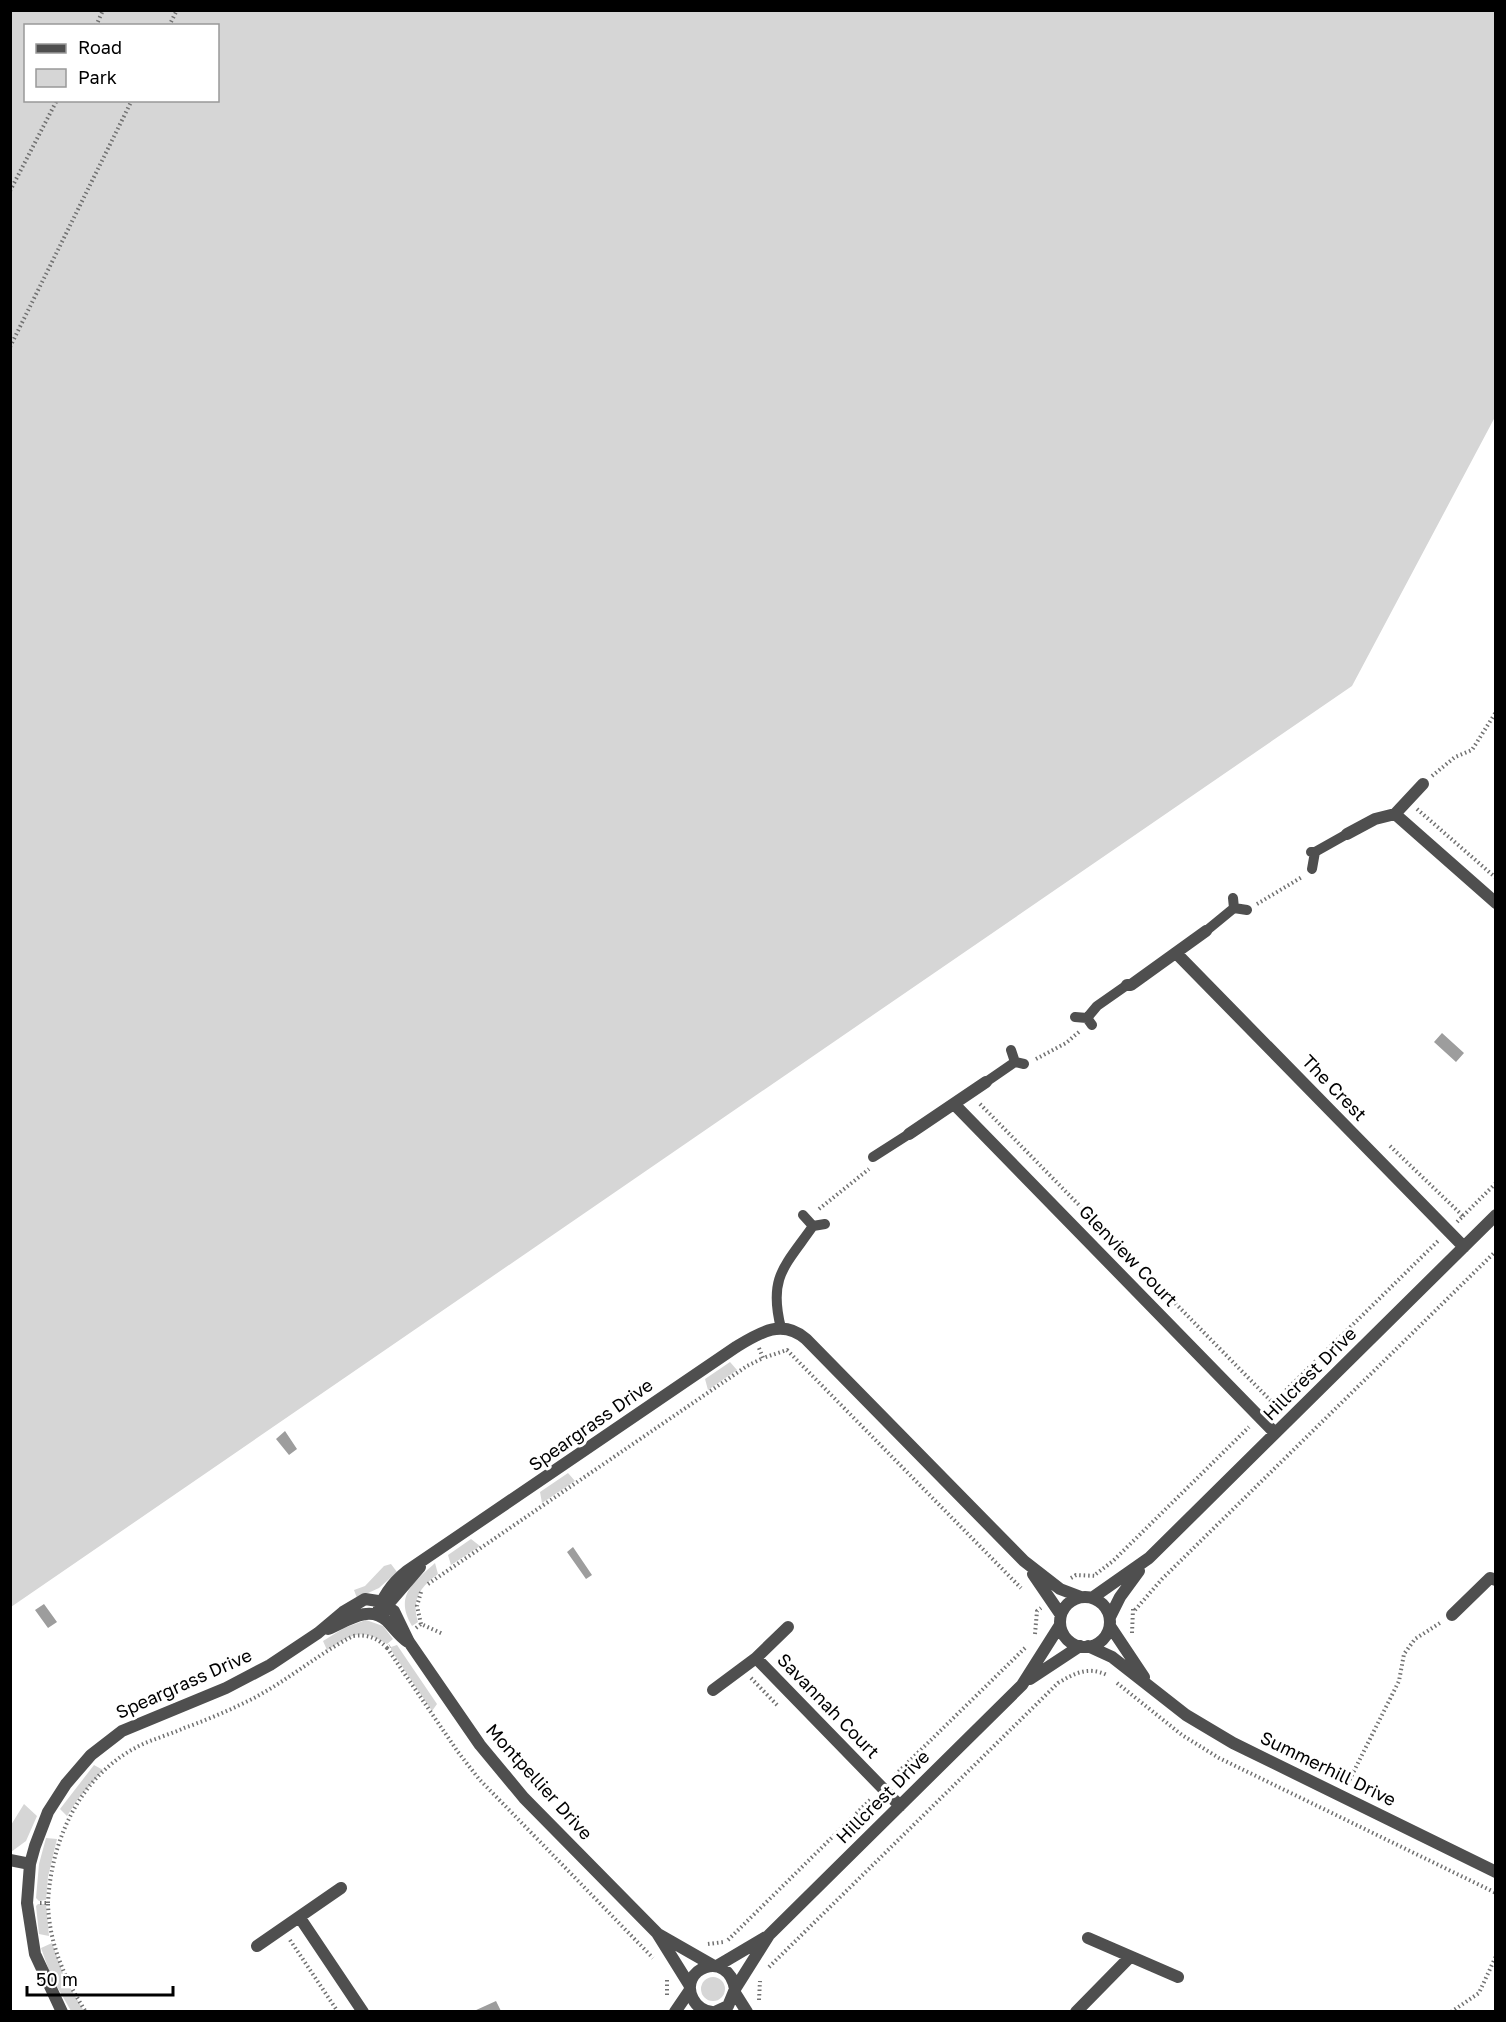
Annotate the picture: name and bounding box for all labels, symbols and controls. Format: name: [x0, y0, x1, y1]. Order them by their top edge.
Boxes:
legend: [24, 24, 219, 102]
text: Road: [78, 36, 122, 58]
text: Park: [78, 66, 117, 88]
street label: The Crest: [1298, 1050, 1372, 1125]
street label: Glenview Court: [1075, 1200, 1183, 1310]
street label: Hillcrest Drive: [1258, 1322, 1360, 1424]
street label: Speargrass Drive: [524, 1373, 657, 1475]
street label: Speargrass Drive: [112, 1643, 255, 1723]
street label: Savannah Court: [773, 1648, 884, 1762]
street label: Montpellier Drive: [482, 1719, 598, 1844]
street label: Summerhill Drive: [1257, 1726, 1400, 1810]
street label: Hillcrest Drive: [831, 1745, 933, 1847]
scale bar: [27, 1959, 172, 1997]
text: 50 m: [36, 1968, 78, 1990]

